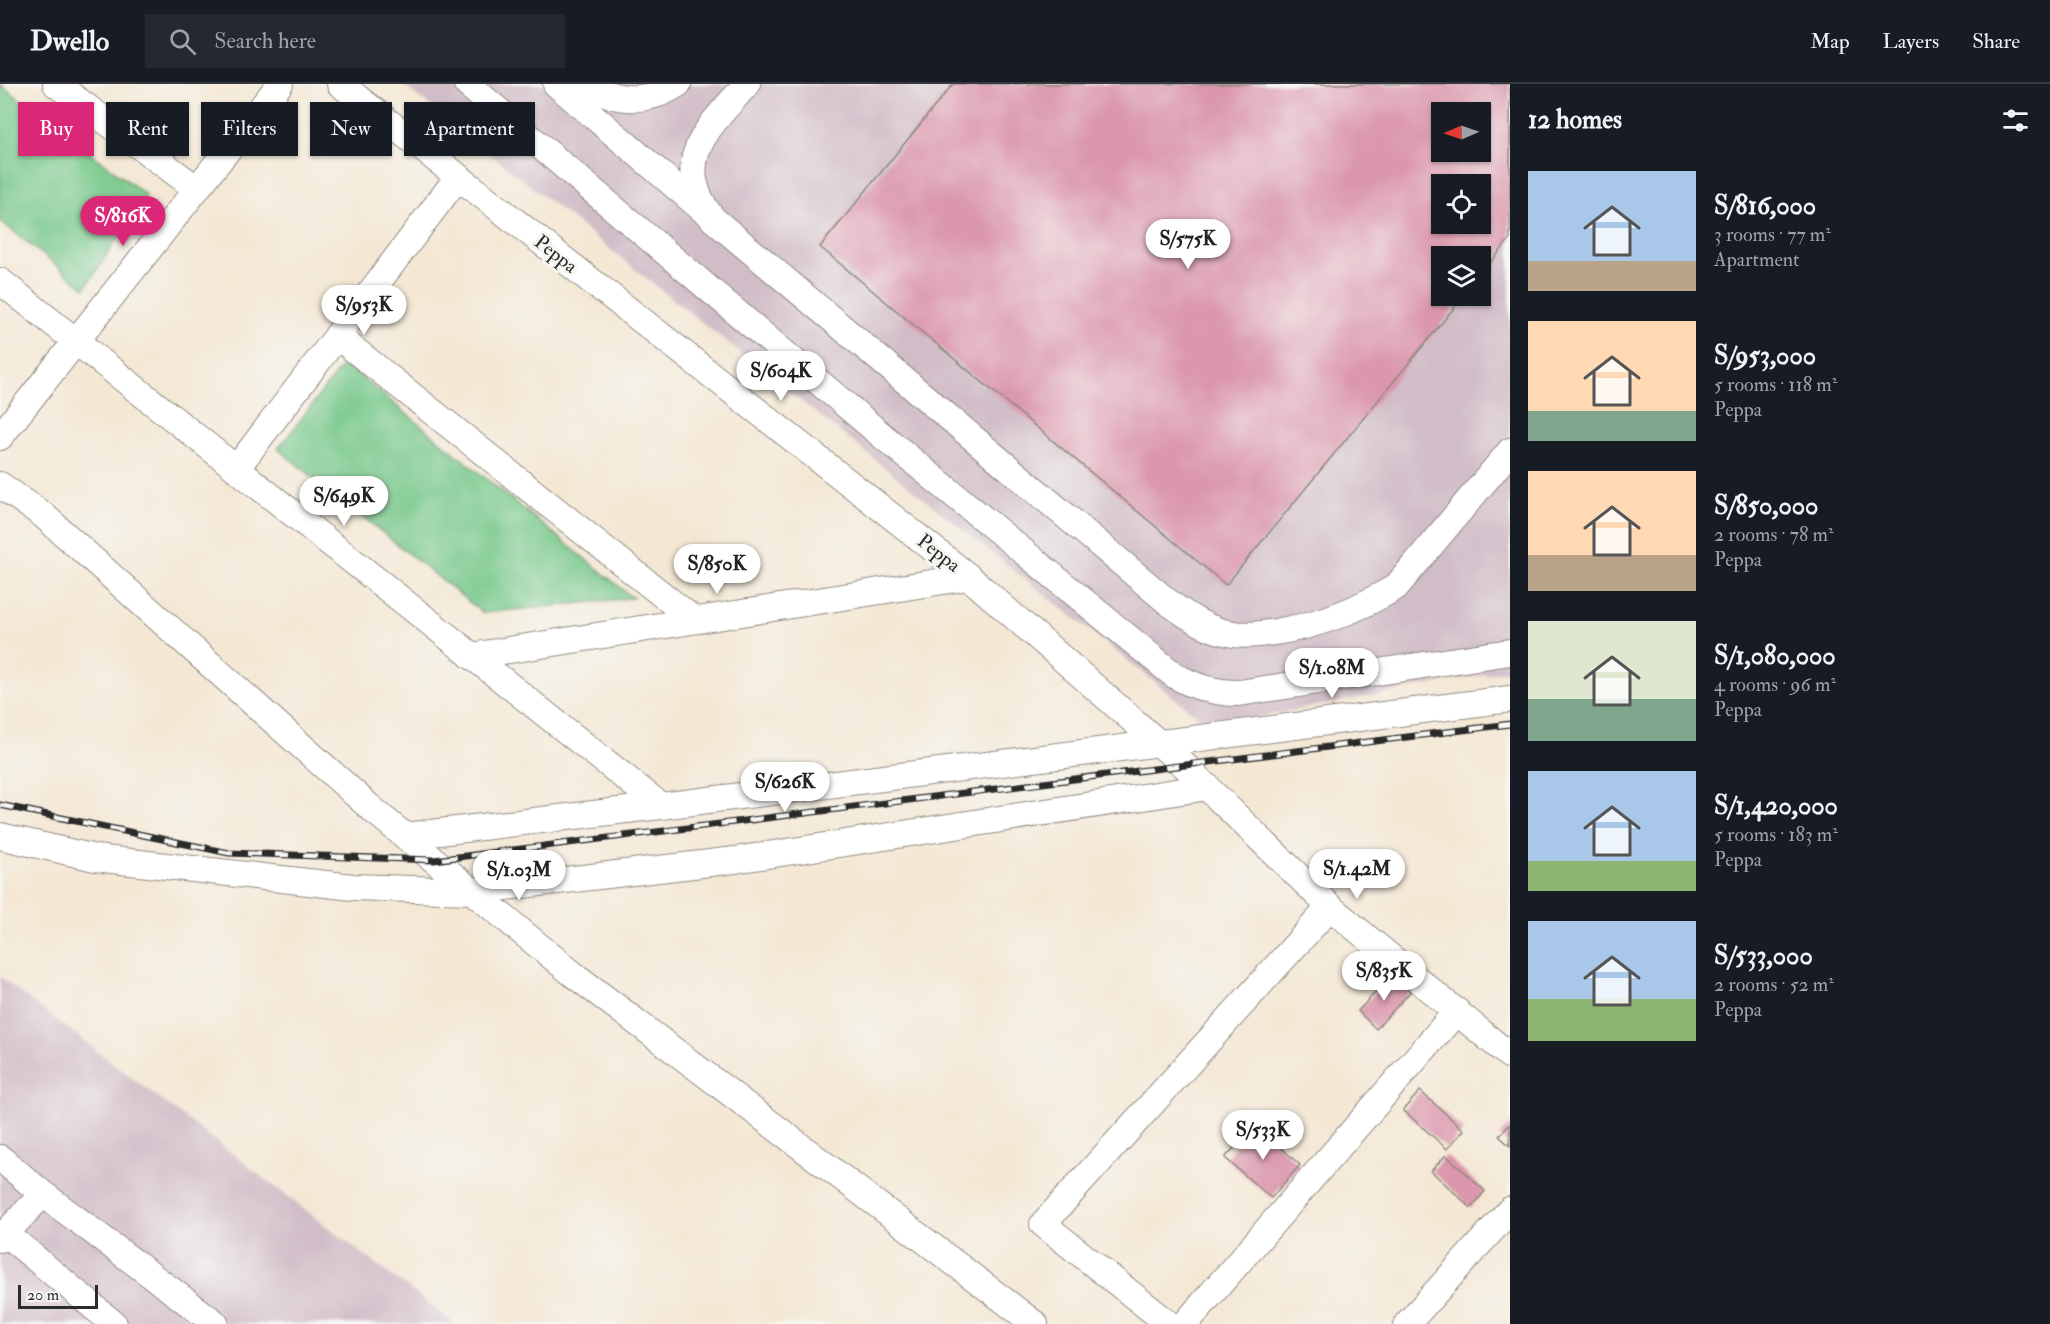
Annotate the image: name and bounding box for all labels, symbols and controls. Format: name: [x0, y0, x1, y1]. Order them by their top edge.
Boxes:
search box: [145, 14, 565, 68]
text: Dwello: [30, 24, 109, 59]
icon: search: [166, 25, 199, 58]
text: Search here: [214, 27, 316, 55]
text: Map: [1810, 28, 1850, 55]
text: Layers: [1883, 28, 1939, 55]
text: Share: [1972, 28, 2020, 55]
chip: Buy: [18, 102, 94, 156]
chip: Rent: [106, 102, 189, 156]
chip: Filters: [201, 102, 298, 156]
chip: New: [310, 102, 392, 156]
chip: Apartment: [404, 102, 535, 156]
north arrow: [1431, 102, 1491, 162]
map controls: [1431, 102, 1491, 306]
text: 12 homes: [1528, 104, 1622, 136]
icon: filters: [1999, 104, 2032, 137]
button: locate: [1431, 174, 1491, 234]
text: S/816,000: [1714, 190, 1816, 222]
icon: home: [1576, 195, 1648, 267]
pin: S/816K: [74, 196, 172, 247]
text: S/816K: [94, 203, 152, 228]
pin: S/575K: [1139, 219, 1237, 270]
text: 3 rooms · 77 m²: [1714, 222, 1831, 247]
text: S/575K: [1159, 226, 1217, 251]
street label: Peppa: [529, 229, 583, 280]
button: layers: [1431, 246, 1491, 306]
text: Apartment: [1714, 247, 1799, 272]
pin: S/953K: [315, 285, 413, 336]
text: S/953K: [335, 292, 393, 317]
text: S/953,000: [1714, 340, 1816, 372]
icon: home: [1576, 345, 1648, 417]
pin: S/604K: [732, 351, 830, 402]
text: S/604K: [750, 358, 812, 383]
text: 5 rooms · 118 m²: [1714, 372, 1837, 397]
text: Peppa: [1714, 397, 1762, 422]
pin: S/649K: [295, 476, 393, 527]
text: S/649K: [313, 483, 375, 508]
text: S/850,000: [1714, 490, 1818, 522]
icon: home: [1576, 495, 1648, 567]
text: 2 rooms · 78 m²: [1714, 522, 1834, 547]
street label: Peppa: [912, 528, 966, 579]
pin: S/850K: [668, 544, 766, 595]
text: Peppa: [1714, 547, 1762, 572]
text: S/850K: [688, 551, 746, 576]
text: S/1,080,000: [1714, 640, 1836, 672]
icon: home: [1576, 645, 1648, 717]
pin: S/1.08M: [1277, 648, 1387, 699]
text: S/1.08M: [1299, 655, 1365, 680]
text: 4 rooms · 96 m²: [1714, 672, 1836, 697]
text: Peppa: [1714, 697, 1762, 722]
pin: S/626K: [736, 762, 834, 813]
text: S/626K: [755, 769, 815, 794]
text: S/1,420,000: [1714, 790, 1838, 822]
icon: home: [1576, 795, 1648, 867]
text: 5 rooms · 183 m²: [1714, 822, 1838, 847]
text: Peppa: [1714, 847, 1762, 872]
pin: S/1.42M: [1302, 849, 1412, 900]
pin: S/1.03M: [464, 850, 574, 901]
text: S/1.42M: [1323, 856, 1391, 881]
text: S/1.03M: [487, 857, 551, 882]
text: S/533,000: [1714, 940, 1813, 972]
icon: home: [1576, 945, 1648, 1017]
pin: S/835K: [1335, 951, 1433, 1002]
text: S/835K: [1356, 958, 1412, 983]
text: 2 rooms · 52 m²: [1714, 972, 1834, 997]
text: Peppa: [1714, 997, 1762, 1022]
pin: S/533K: [1214, 1110, 1312, 1161]
text: S/533K: [1236, 1117, 1290, 1142]
scale bar: [18, 1282, 98, 1310]
text: 20 m: [27, 1285, 59, 1305]

